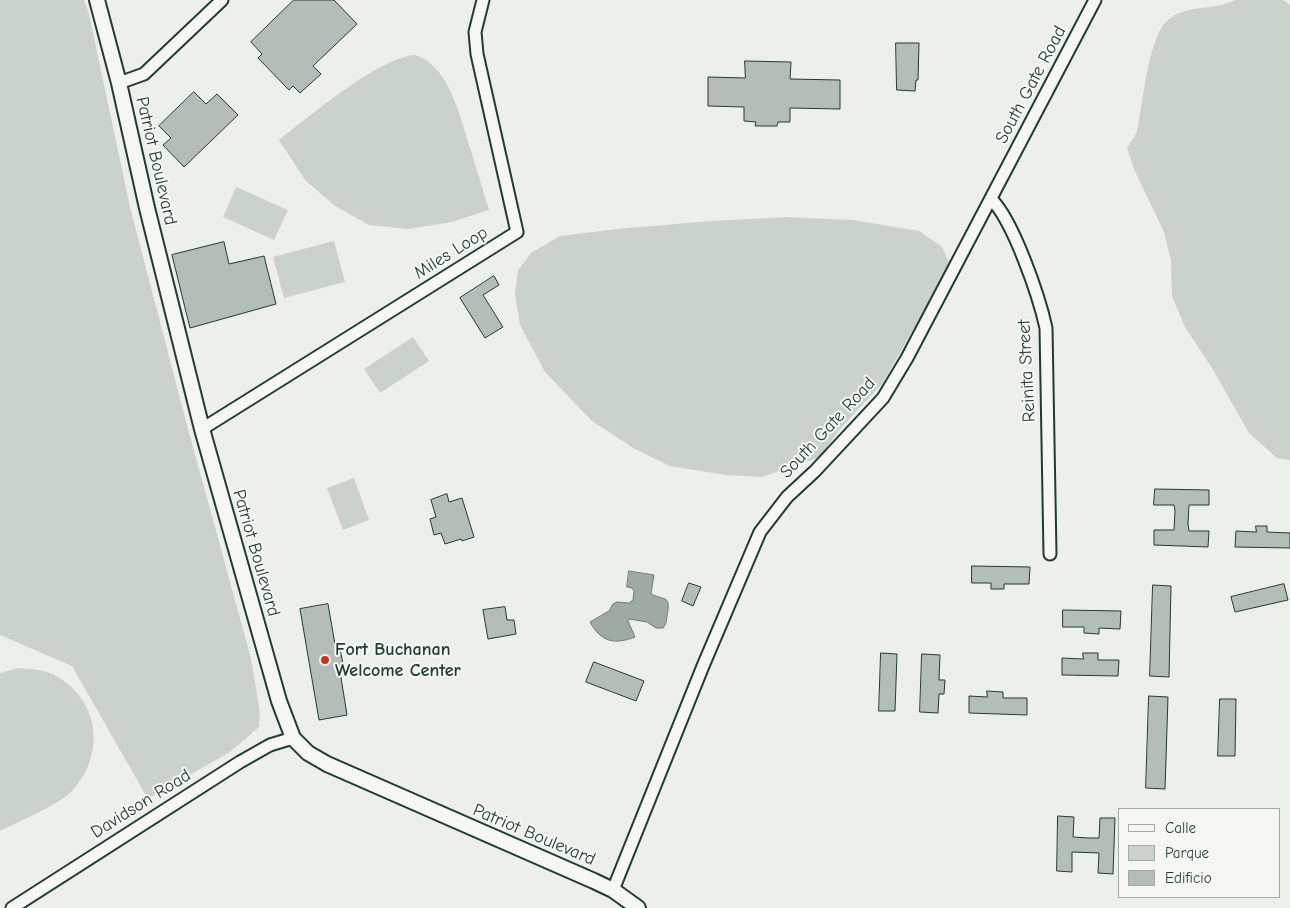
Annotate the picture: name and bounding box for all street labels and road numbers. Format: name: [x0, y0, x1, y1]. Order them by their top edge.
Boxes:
street label: South Gate Road: [991, 22, 1071, 148]
street label: Patriot Boulevard: [131, 95, 181, 227]
street label: Miles Loop: [410, 222, 492, 284]
street label: Reinita Street: [1014, 319, 1040, 423]
street label: South Gate Road: [776, 373, 880, 483]
street label: Patriot Boulevard: [228, 487, 284, 619]
street label: Davidson Road: [87, 765, 195, 843]
street label: Patriot Boulevard: [470, 799, 598, 871]

